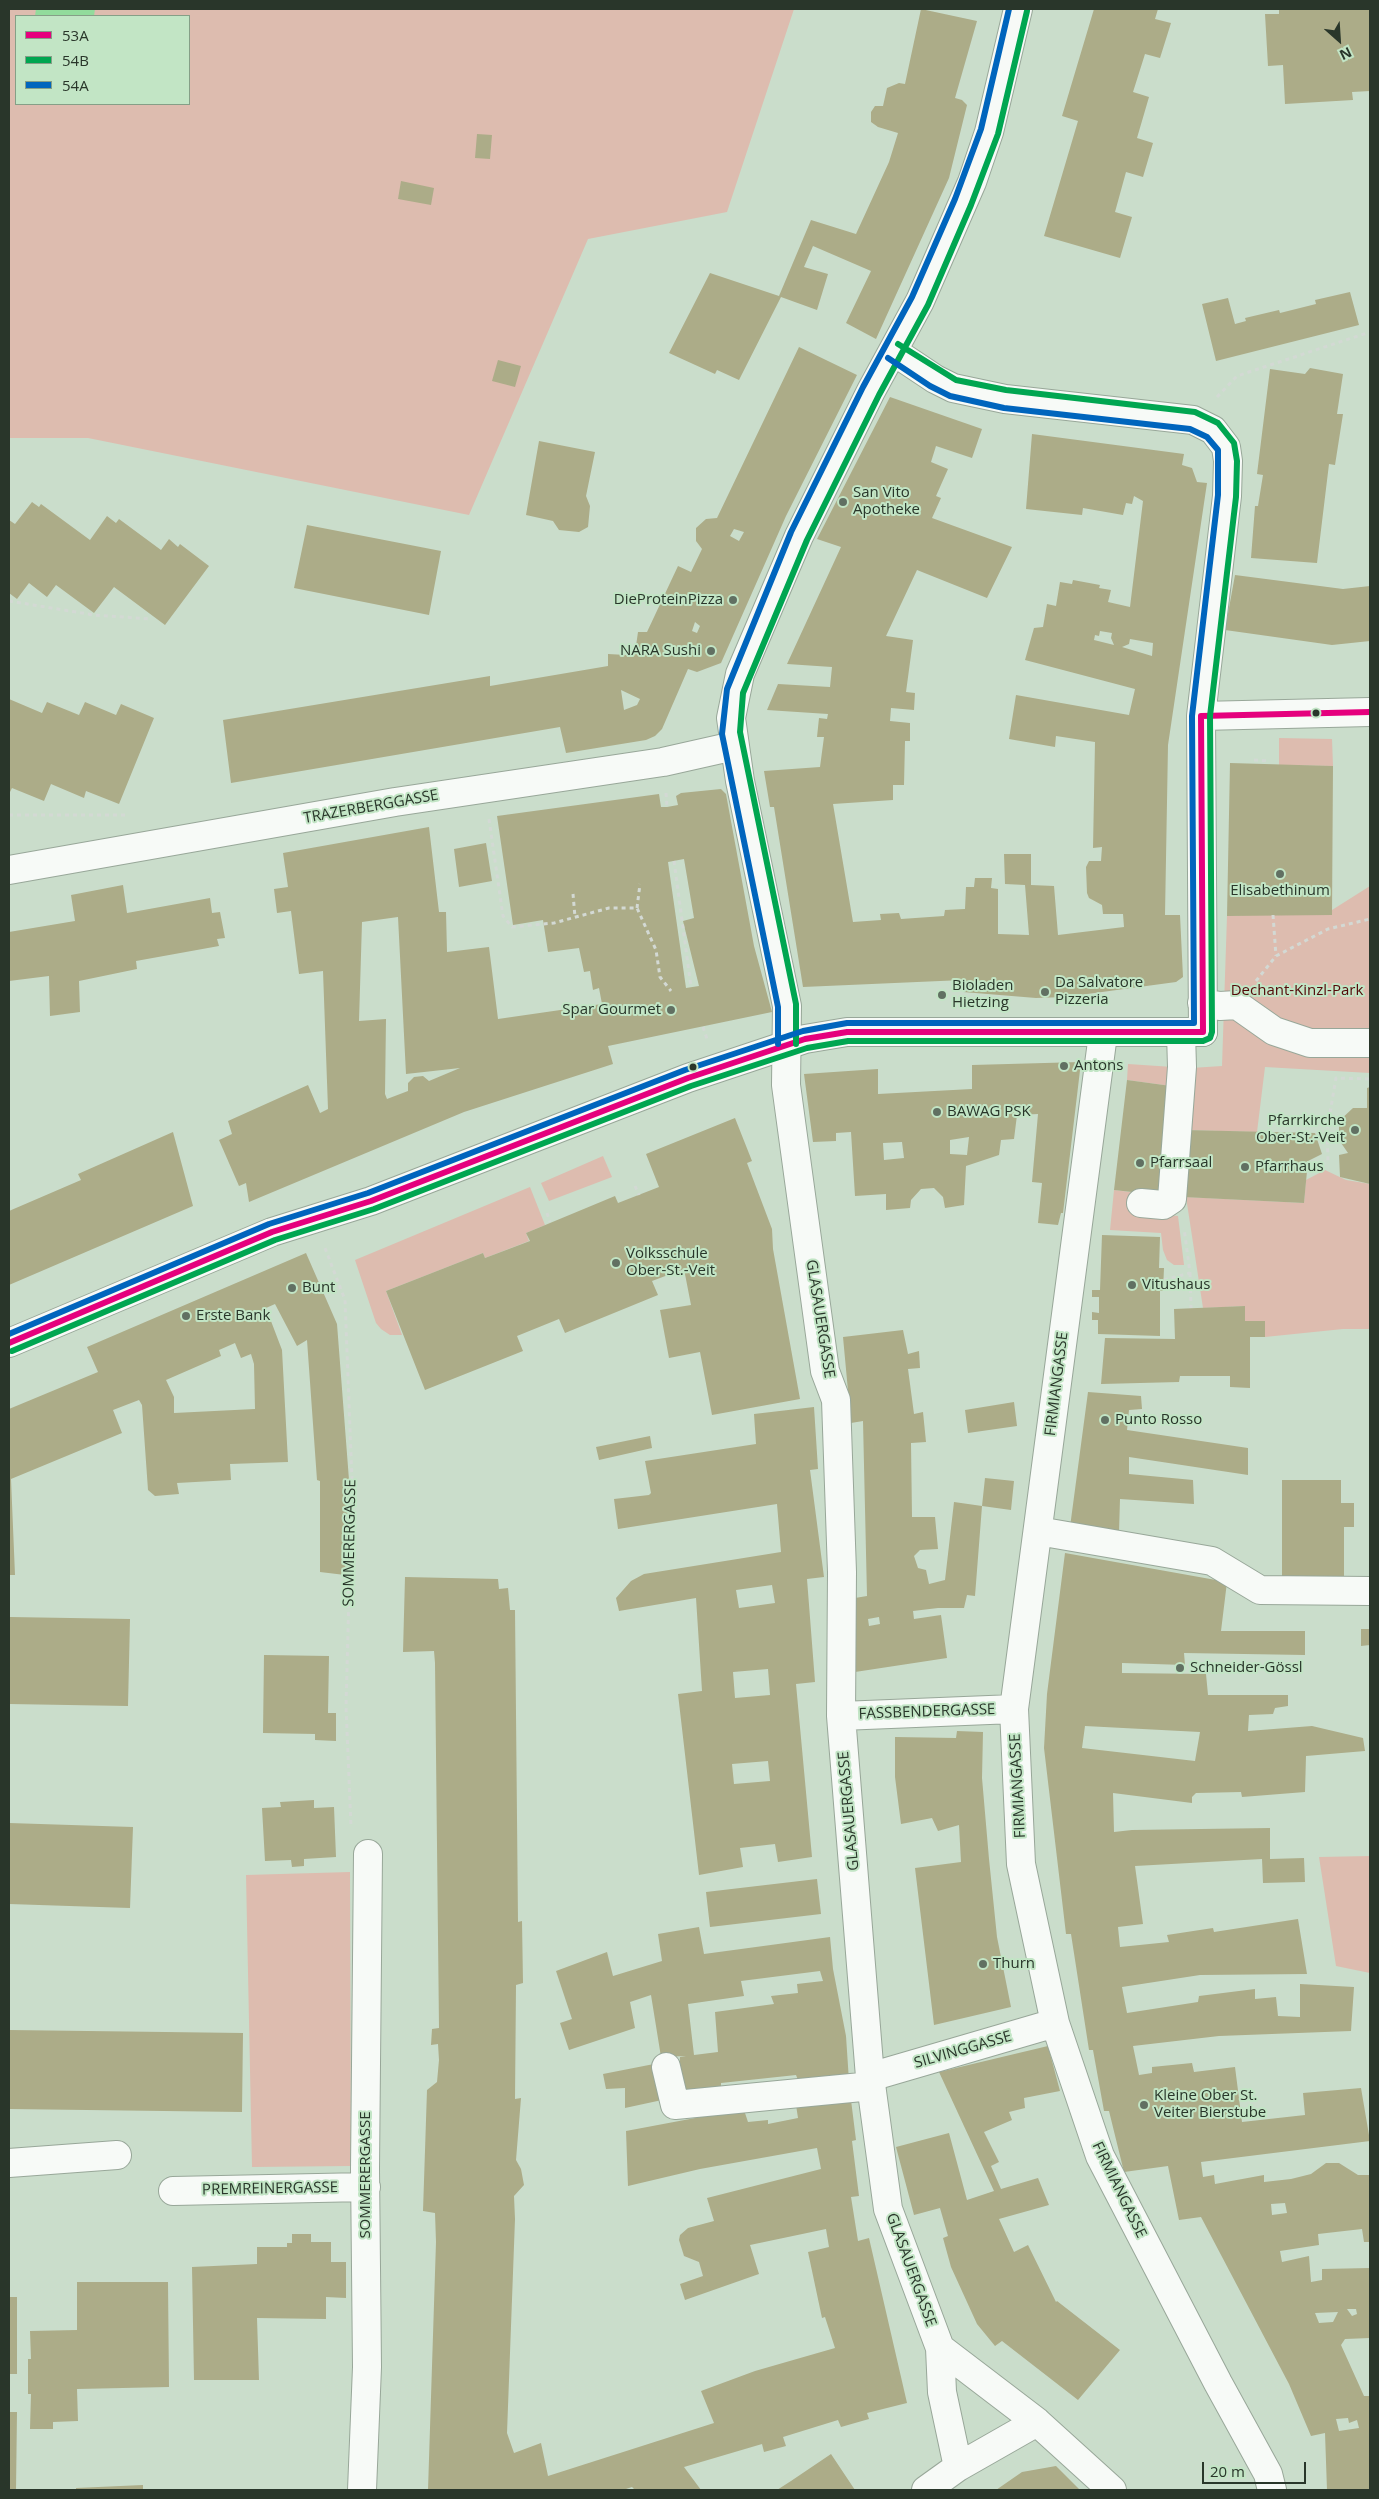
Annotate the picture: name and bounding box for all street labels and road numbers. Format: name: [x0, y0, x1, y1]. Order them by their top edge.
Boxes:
street label: TRAZERBERGGASSE: [302, 786, 440, 828]
street label: GLASAUERGASSE: [802, 1259, 838, 1379]
street label: FIRMIANGASSE: [1042, 1331, 1072, 1437]
street label: SOMMERERGASSE: [340, 1479, 360, 1607]
street label: FASSBENDERGASSE: [858, 1701, 996, 1723]
street label: FIRMIANGASSE: [1006, 1733, 1030, 1839]
street label: GLASAUERGASSE: [835, 1751, 863, 1871]
street label: SILVINGGASSE: [912, 2027, 1014, 2073]
street label: SOMMERERGASSE: [357, 2111, 375, 2239]
street label: FIRMIANGASSE: [1088, 2139, 1150, 2241]
street label: PREMREINERGASSE: [202, 2179, 338, 2199]
street label: GLASAUERGASSE: [882, 2211, 940, 2329]

